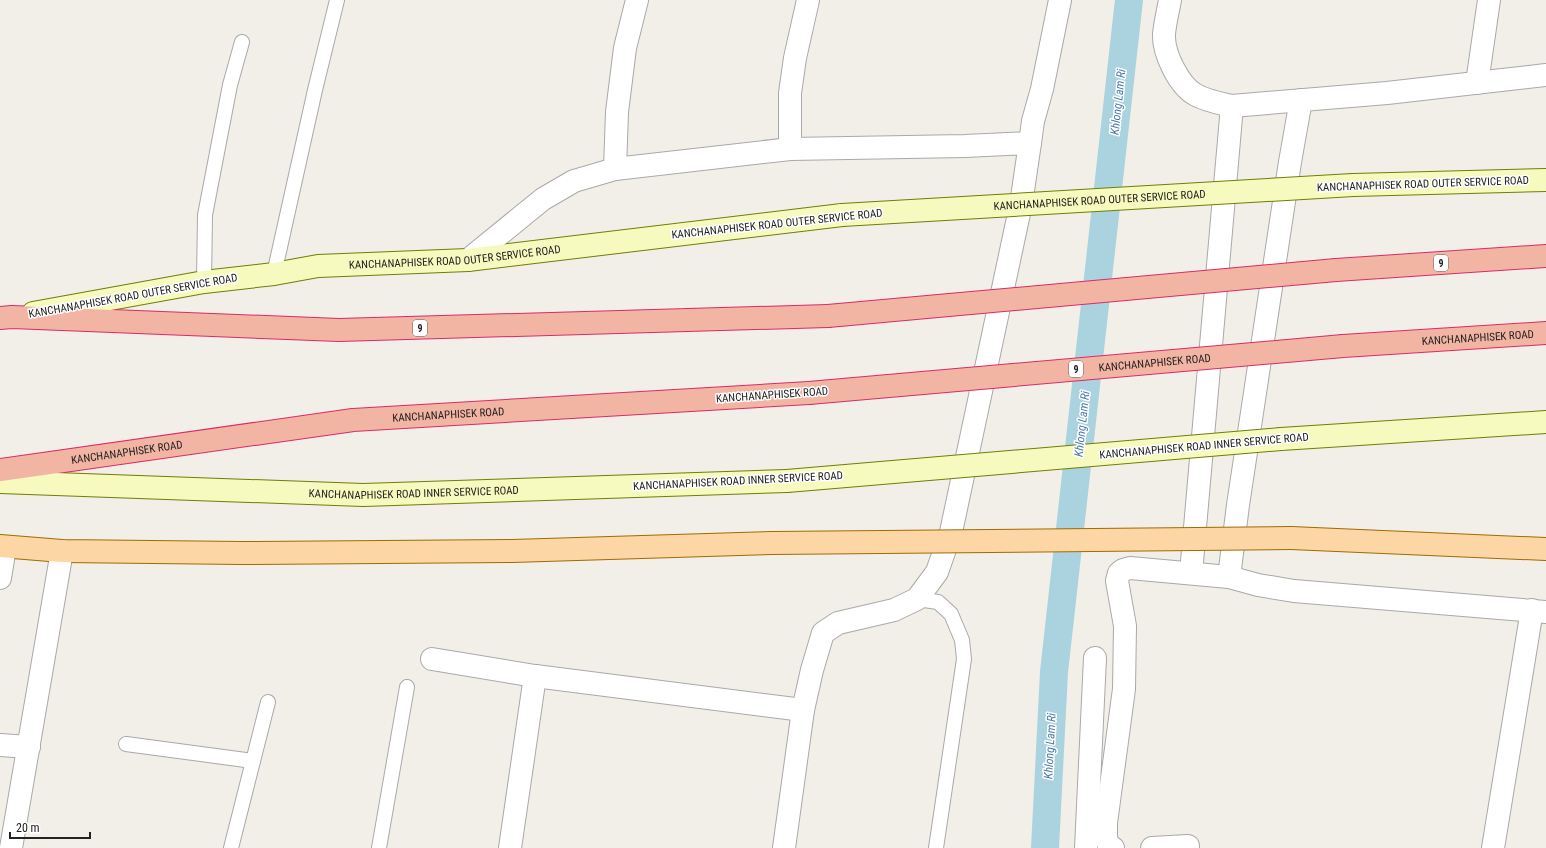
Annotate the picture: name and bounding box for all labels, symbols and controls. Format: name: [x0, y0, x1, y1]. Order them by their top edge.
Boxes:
water label: Khlong Lam Ri: [1108, 68, 1128, 136]
street label: KANCHANAPHISEK ROAD OUTER SERVICE ROAD: [1317, 174, 1529, 194]
street label: KANCHANAPHISEK ROAD OUTER SERVICE ROAD: [993, 187, 1206, 213]
street label: KANCHANAPHISEK ROAD OUTER SERVICE ROAD: [671, 206, 883, 242]
street label: KANCHANAPHISEK ROAD OUTER SERVICE ROAD: [349, 242, 561, 271]
road number: 9: [1434, 255, 1448, 271]
street label: KANCHANAPHISEK ROAD OUTER SERVICE ROAD: [27, 271, 239, 321]
road number: 9: [413, 320, 427, 336]
street label: KANCHANAPHISEK ROAD: [1421, 327, 1534, 347]
street label: KANCHANAPHISEK ROAD: [1098, 351, 1211, 374]
road number: 9: [1069, 361, 1083, 377]
street label: KANCHANAPHISEK ROAD: [716, 385, 828, 405]
water label: Khlong Lam Ri: [1072, 390, 1092, 458]
street label: KANCHANAPHISEK ROAD: [392, 405, 505, 424]
street label: KANCHANAPHISEK ROAD INNER SERVICE ROAD: [1099, 430, 1309, 462]
street label: KANCHANAPHISEK ROAD: [70, 438, 183, 466]
street label: KANCHANAPHISEK ROAD INNER SERVICE ROAD: [633, 469, 843, 493]
street label: KANCHANAPHISEK ROAD INNER SERVICE ROAD: [308, 483, 519, 502]
water label: Khlong Lam Ri: [1041, 712, 1059, 779]
scale bar: [10, 814, 90, 840]
text: 20 m: [16, 821, 40, 835]

